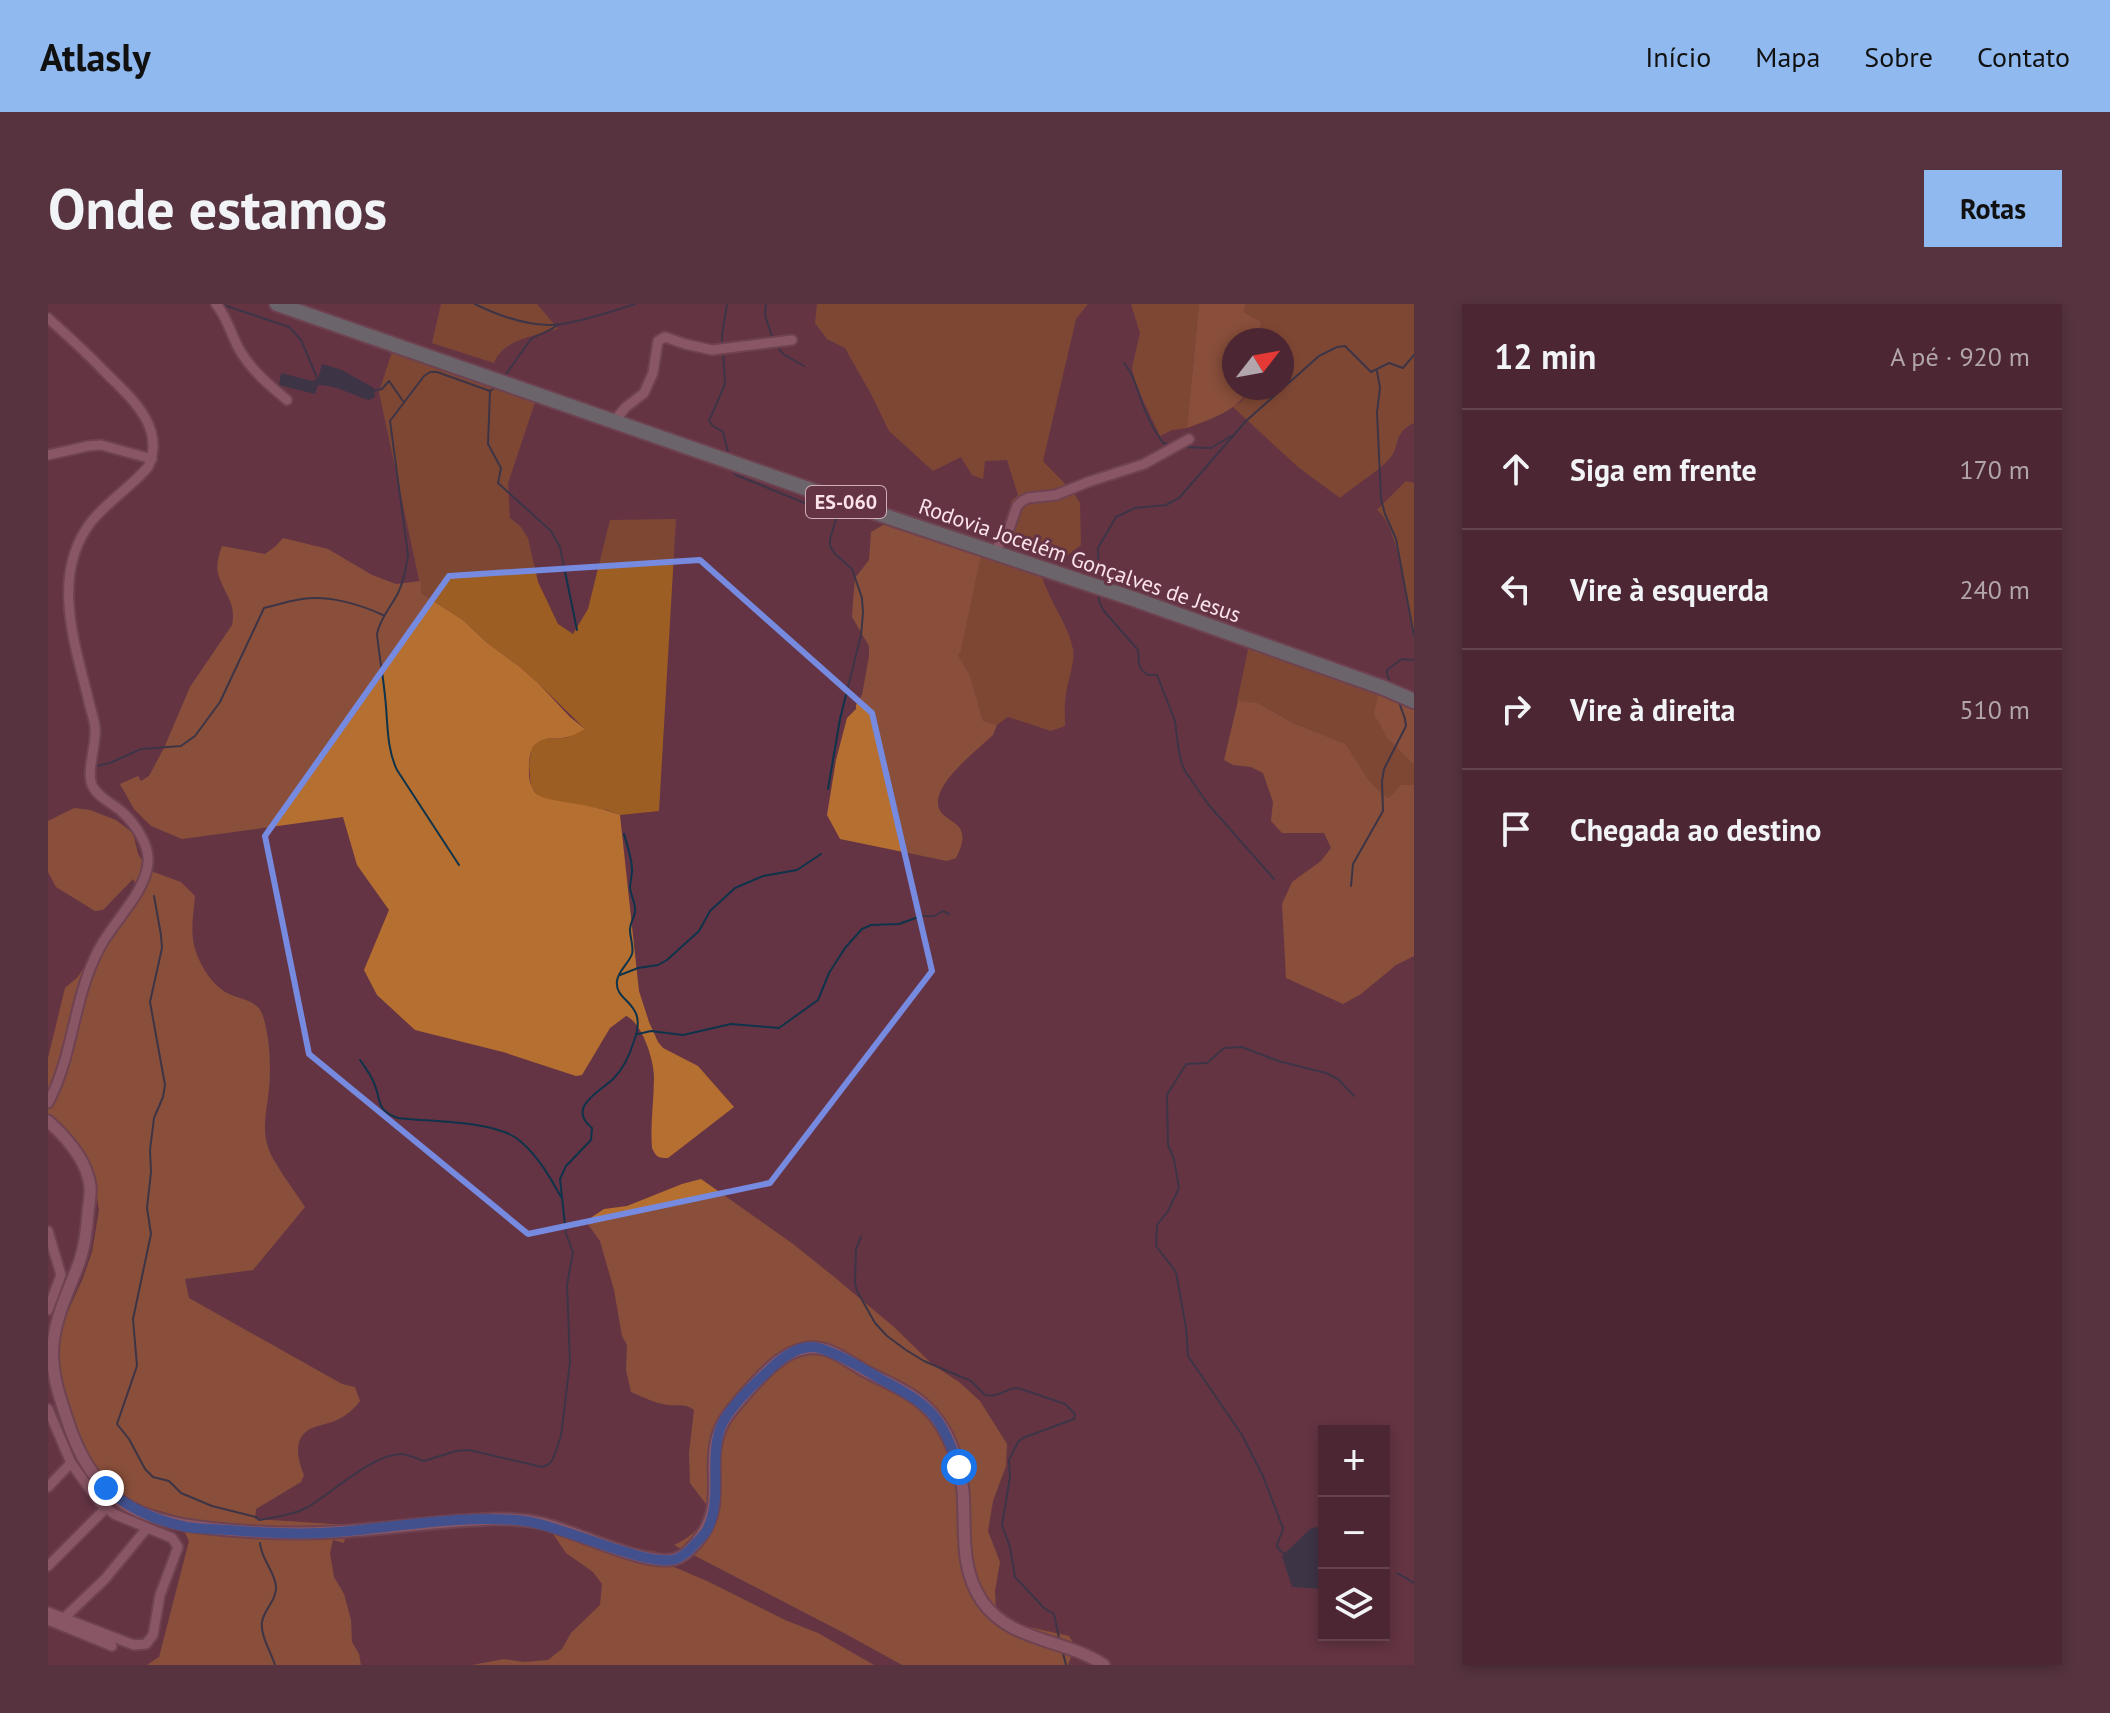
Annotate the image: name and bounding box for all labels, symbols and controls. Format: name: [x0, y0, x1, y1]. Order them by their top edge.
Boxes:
text: Atlasly: [40, 32, 151, 81]
text: Início: [1645, 38, 1711, 75]
text: Mapa: [1755, 38, 1820, 75]
text: Sobre: [1864, 38, 1933, 75]
text: Contato: [1977, 38, 2070, 75]
button: Rotas: [1924, 170, 2062, 247]
text: Onde estamos: [48, 172, 387, 244]
north arrow: [1222, 328, 1294, 400]
text: 12 min: [1494, 334, 1596, 378]
text: A pé · 920 m: [1890, 340, 2030, 373]
icon: ahead: [1494, 447, 1538, 491]
text: Siga em frente: [1570, 450, 1757, 489]
text: 170 m: [1959, 453, 2030, 486]
road number: ES-060: [806, 486, 886, 518]
street label: Rodovia Jocelém Gonçalves de Jesus: [915, 492, 1245, 628]
icon: left: [1494, 567, 1538, 611]
text: Vire à esquerda: [1570, 570, 1769, 609]
text: 240 m: [1959, 573, 2030, 606]
icon: right: [1494, 687, 1538, 731]
text: Vire à direita: [1570, 690, 1735, 729]
text: 510 m: [1959, 693, 2030, 726]
icon: arrive: [1494, 807, 1538, 851]
text: Chegada ao destino: [1570, 810, 1821, 849]
map controls: [1318, 1425, 1390, 1641]
button: +: [1318, 1425, 1390, 1497]
route start: [941, 1449, 977, 1485]
route end: [88, 1470, 124, 1506]
button: −: [1318, 1497, 1390, 1569]
button: layers: [1318, 1569, 1390, 1641]

